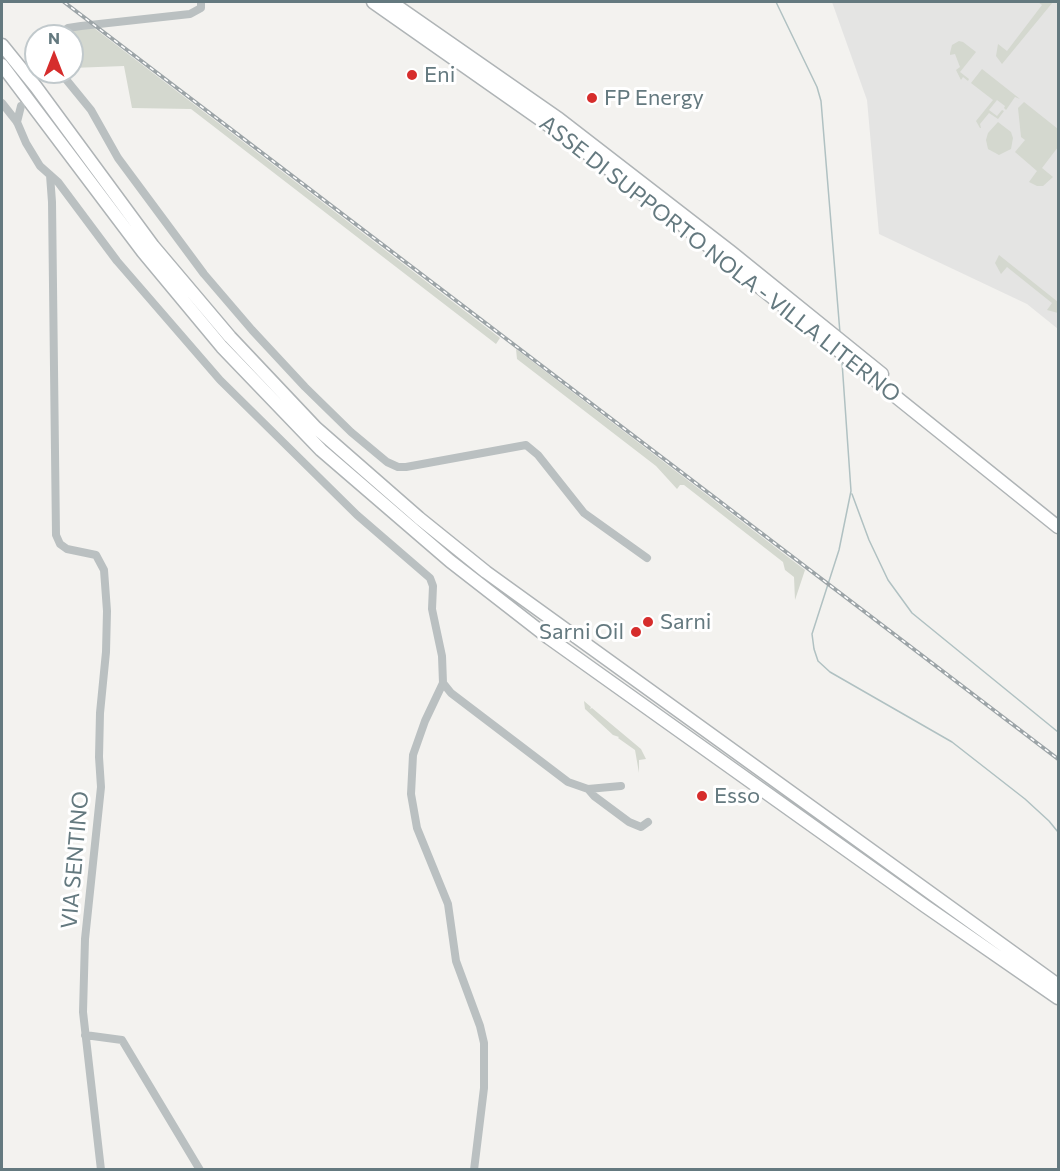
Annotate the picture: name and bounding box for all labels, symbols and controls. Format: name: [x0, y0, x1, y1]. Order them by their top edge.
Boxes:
north arrow: [24, 24, 84, 84]
text: N: [48, 28, 60, 47]
place label: Eni: [424, 62, 455, 88]
marker: Eni: [405, 68, 419, 82]
place label: FP Energy: [604, 85, 704, 111]
marker: FP Energy: [585, 91, 599, 105]
street label: ASSE DI SUPPORTO NOLA - VILLA LITERNO: [534, 110, 906, 408]
place label: Sarni: [660, 609, 711, 635]
marker: Sarni: [641, 615, 655, 629]
place label: Sarni Oil: [539, 619, 624, 645]
marker: Sarni Oil: [629, 625, 643, 639]
place label: Esso: [714, 783, 760, 809]
marker: Esso: [695, 789, 709, 803]
street label: VIA SENTINO: [56, 790, 94, 930]

